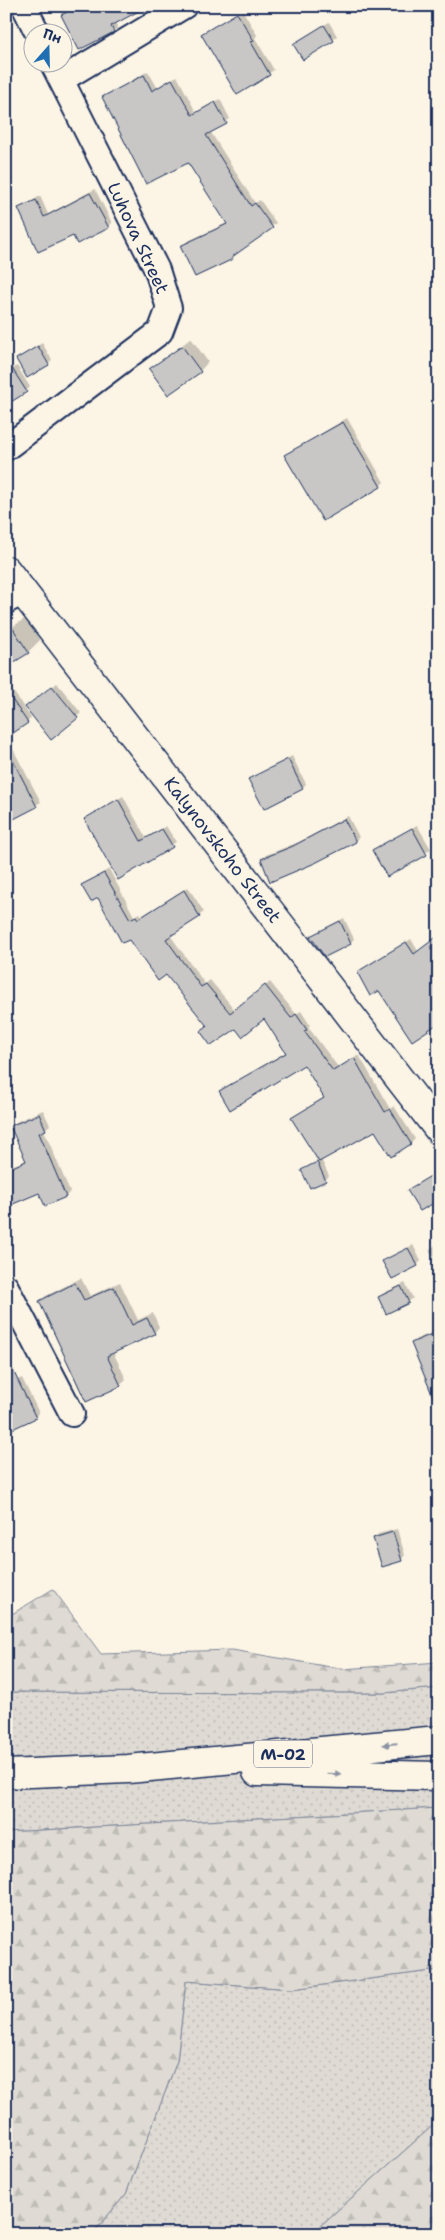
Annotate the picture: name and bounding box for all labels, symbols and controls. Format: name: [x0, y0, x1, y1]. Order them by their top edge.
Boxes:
north arrow: [22, 22, 72, 72]
text: Пн: [41, 24, 64, 47]
street label: Luhova Street: [102, 178, 174, 298]
street label: Kalynovskoho Street: [158, 772, 287, 928]
road number: М-02: [254, 1740, 312, 1768]
one-way arrow: [382, 1741, 398, 1749]
one-way arrow: [326, 1770, 342, 1778]

